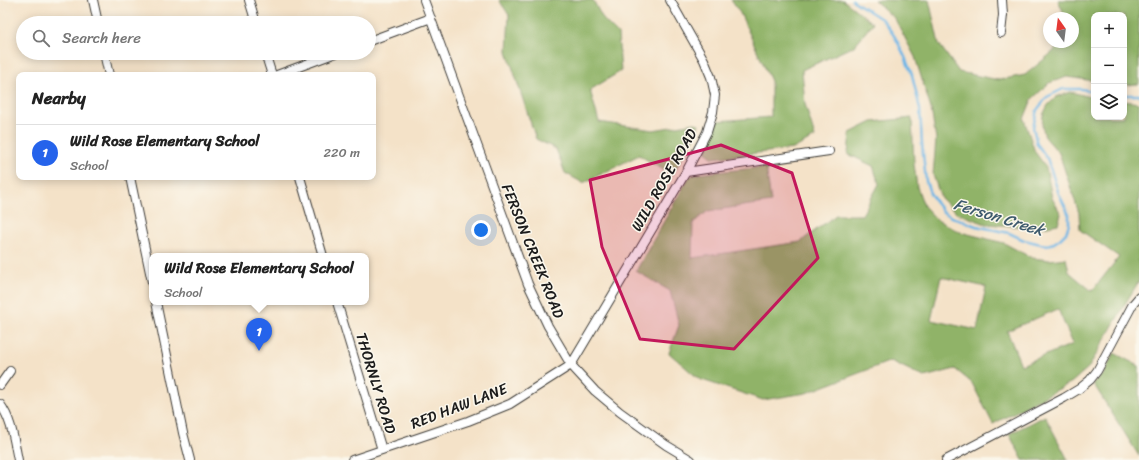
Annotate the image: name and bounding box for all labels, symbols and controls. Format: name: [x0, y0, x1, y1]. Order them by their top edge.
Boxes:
north arrow: [1043, 12, 1079, 48]
map controls: [1091, 12, 1127, 120]
button: +: [1091, 12, 1127, 48]
search box: [16, 16, 376, 60]
text: Search here: [62, 25, 141, 51]
icon: search: [30, 27, 52, 49]
button: −: [1091, 48, 1127, 84]
text: Nearby: [32, 83, 86, 113]
button: layers: [1091, 84, 1127, 120]
street label: WILD ROSE ROAD: [624, 124, 704, 236]
text: Wild Rose Elementary School: [70, 128, 260, 154]
text: 1: [42, 141, 48, 164]
text: 220 m: [323, 141, 360, 164]
text: School: [70, 154, 108, 177]
street label: FERSON CREEK ROAD: [494, 180, 572, 322]
water label: Ferson Creek: [950, 190, 1050, 245]
your location: [471, 220, 491, 240]
popup: [149, 253, 369, 305]
text: Wild Rose Elementary School: [164, 255, 354, 281]
text: School: [164, 281, 203, 304]
pin: 1: [246, 318, 272, 351]
street label: THORNLY ROAD: [348, 329, 404, 437]
street label: RED HAW LANE: [407, 375, 513, 436]

